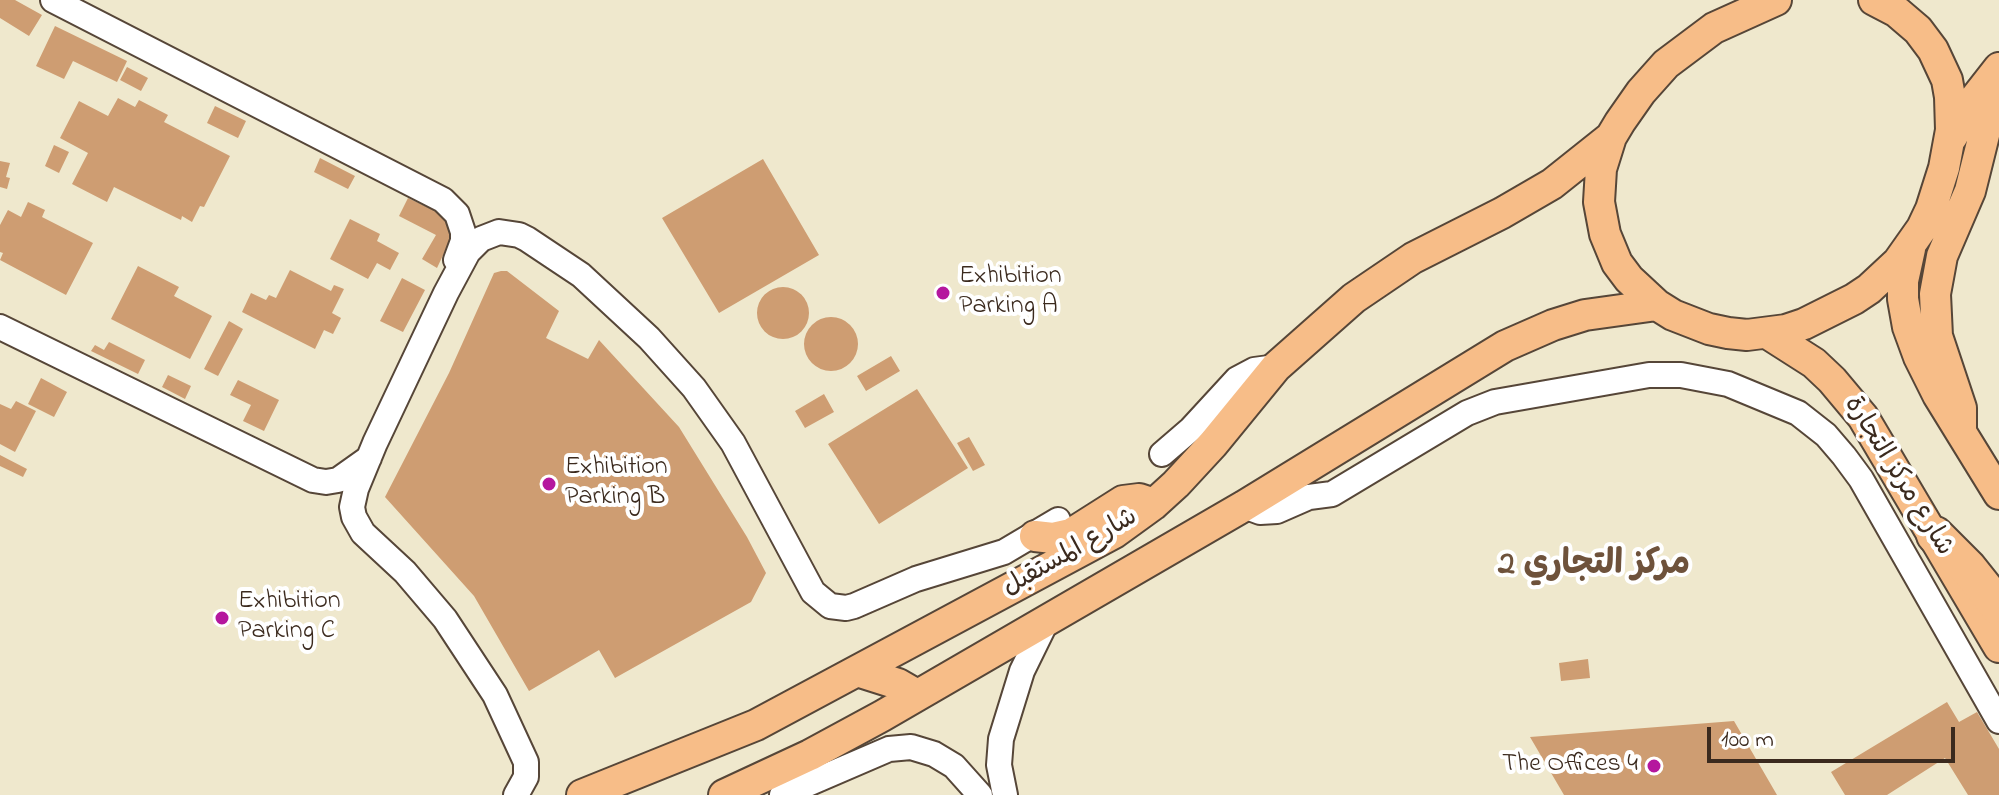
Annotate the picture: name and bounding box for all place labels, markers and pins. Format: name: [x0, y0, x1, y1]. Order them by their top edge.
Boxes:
place label: Exhibition Parking A: [959, 262, 1062, 324]
marker: Exhibition Parking A: [934, 284, 952, 302]
place label: Exhibition Parking B: [565, 453, 668, 514]
marker: Exhibition Parking B: [540, 475, 558, 493]
place label: Exhibition Parking C: [238, 587, 341, 648]
marker: Exhibition Parking C: [213, 609, 231, 627]
place label: The Offices 4: [1502, 750, 1638, 782]
marker: The Offices 4: [1645, 757, 1663, 775]

